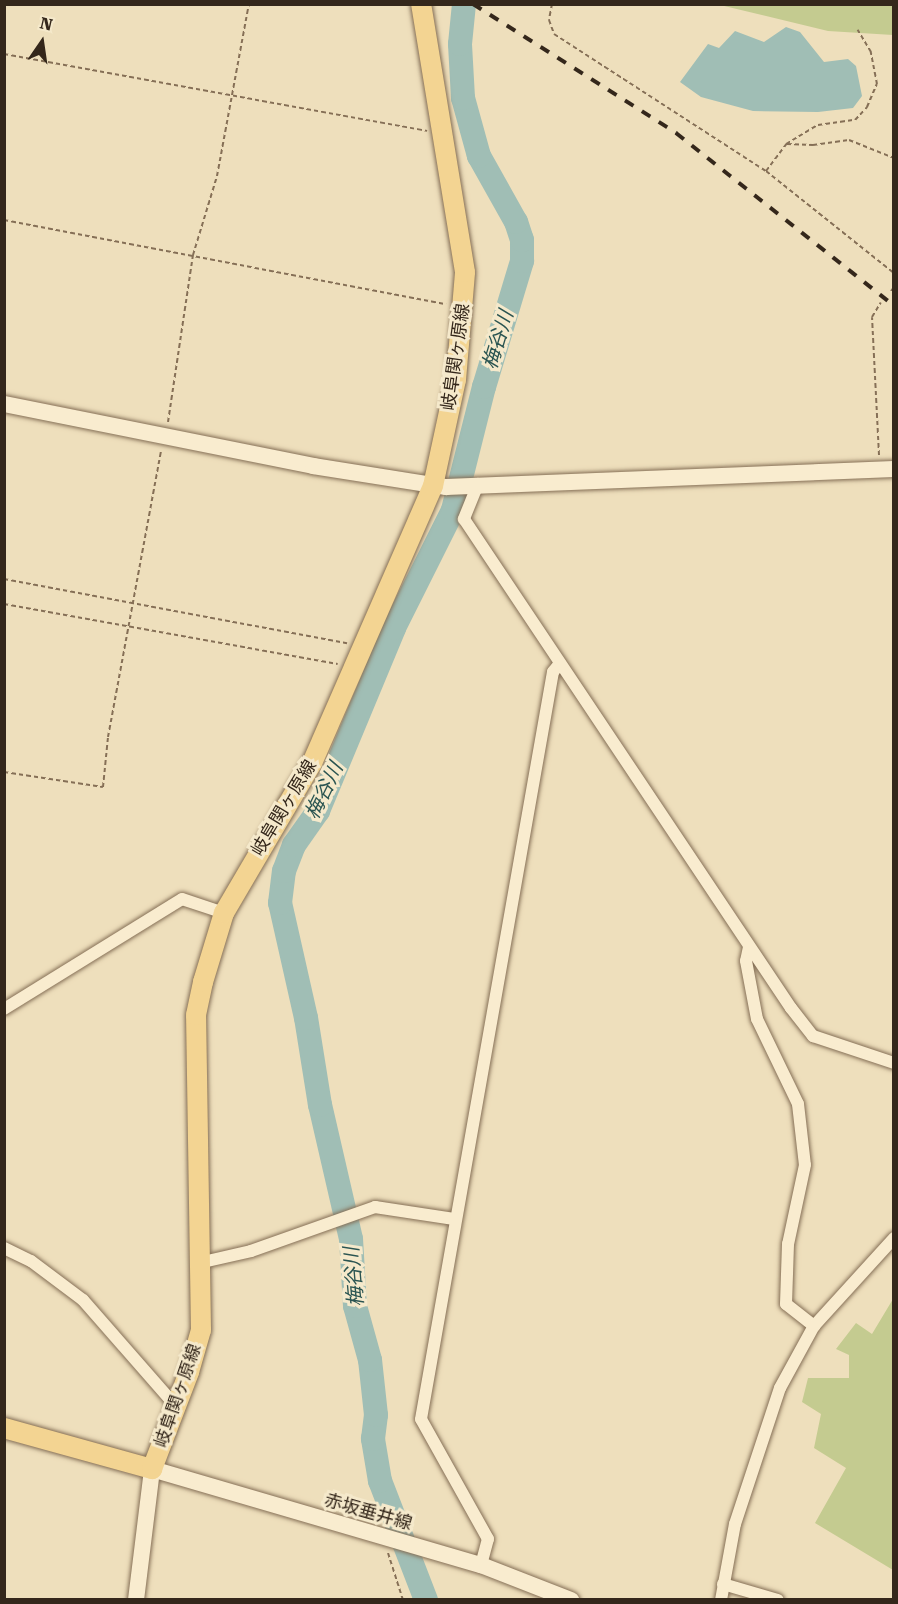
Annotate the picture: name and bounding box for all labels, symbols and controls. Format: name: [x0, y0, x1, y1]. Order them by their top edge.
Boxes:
north arrow: [12, 12, 72, 72]
text: N: [38, 13, 54, 35]
street label: 岐阜関ヶ原線: [438, 302, 474, 412]
water label: 梅谷川: [478, 308, 518, 372]
street label: 岐阜関ヶ原線: [247, 756, 321, 860]
water label: 梅谷川: [300, 759, 348, 823]
water label: 梅谷川: [339, 1246, 369, 1308]
street label: 岐阜関ヶ原線: [150, 1341, 206, 1451]
street label: 赤坂垂井線: [322, 1489, 414, 1535]

